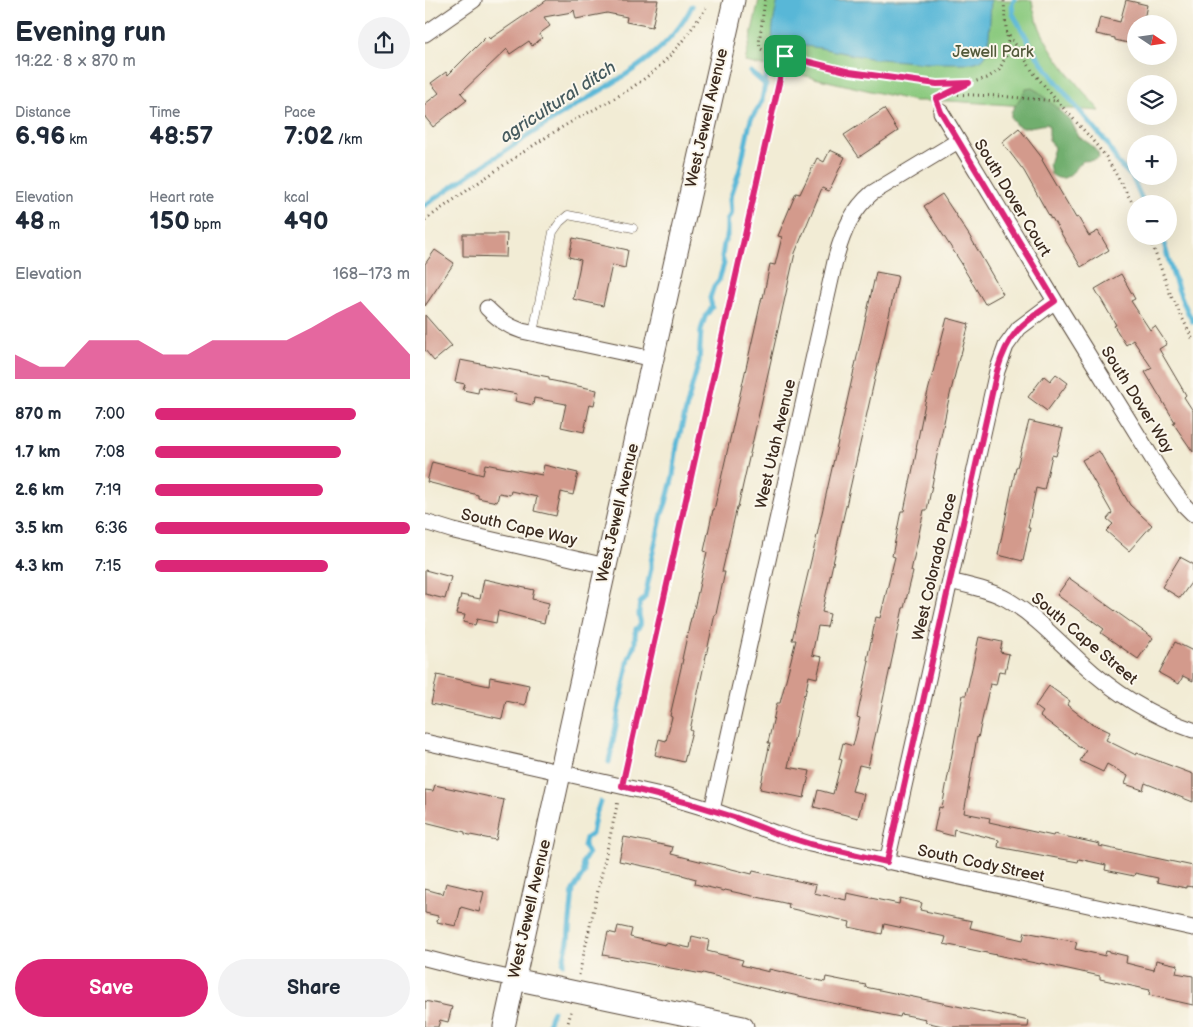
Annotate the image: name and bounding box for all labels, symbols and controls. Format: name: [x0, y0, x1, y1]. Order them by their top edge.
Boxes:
north arrow: [1127, 15, 1177, 65]
map controls: [1127, 15, 1177, 245]
text: Evening run: [15, 16, 166, 49]
button: share: [358, 17, 410, 69]
pin: [764, 35, 806, 77]
icon: arrive: [771, 42, 799, 70]
park label: Jewell Park: [952, 43, 1034, 62]
street label: West Jewell Avenue: [682, 46, 732, 189]
text: 19:22 · 8 × 870 m: [15, 52, 136, 71]
water label: agricultural ditch: [496, 57, 620, 147]
button: layers: [1127, 75, 1177, 125]
text: Distance: [15, 104, 71, 121]
text: Time: [149, 104, 180, 121]
text: Pace: [284, 104, 316, 121]
text: 6.96: [15, 121, 65, 152]
text: 48:57: [149, 121, 213, 152]
text: 7:02: [284, 121, 334, 152]
text: km: [65, 131, 88, 148]
text: /km: [334, 131, 363, 148]
button: +: [1127, 135, 1177, 185]
street label: South Dover Court: [970, 136, 1054, 260]
text: Elevation: [15, 189, 73, 206]
text: Heart rate: [149, 189, 214, 206]
text: kcal: [284, 189, 309, 206]
button: −: [1127, 195, 1177, 245]
text: 48: [15, 206, 45, 237]
text: 150: [149, 206, 190, 237]
text: 490: [284, 206, 329, 237]
text: m: [45, 216, 60, 233]
text: bpm: [190, 216, 221, 233]
text: Elevation: [15, 265, 82, 284]
text: 168–173 m: [333, 265, 410, 284]
street label: South Dover Way: [1096, 343, 1178, 458]
street label: West Utah Avenue: [752, 377, 800, 511]
text: 870 m: [15, 405, 61, 424]
text: 7:00: [95, 405, 125, 424]
street label: West Jewell Avenue: [593, 441, 643, 584]
text: 1.7 km: [15, 443, 60, 462]
text: 7:08: [95, 443, 125, 462]
text: 2.6 km: [15, 481, 64, 500]
text: 7:19: [95, 481, 122, 500]
street label: West Colorado Place: [909, 491, 961, 643]
street label: South Cape Way: [459, 505, 580, 551]
text: 3.5 km: [15, 519, 63, 538]
text: 6:36: [95, 519, 128, 538]
text: 4.3 km: [15, 557, 64, 576]
text: 7:15: [95, 557, 121, 576]
street label: South Cape Street: [1027, 589, 1141, 689]
street label: West Jewell Avenue: [505, 837, 555, 980]
street label: South Cody Street: [916, 841, 1046, 887]
button: Save: [15, 959, 208, 1017]
button: Share: [218, 959, 410, 1017]

